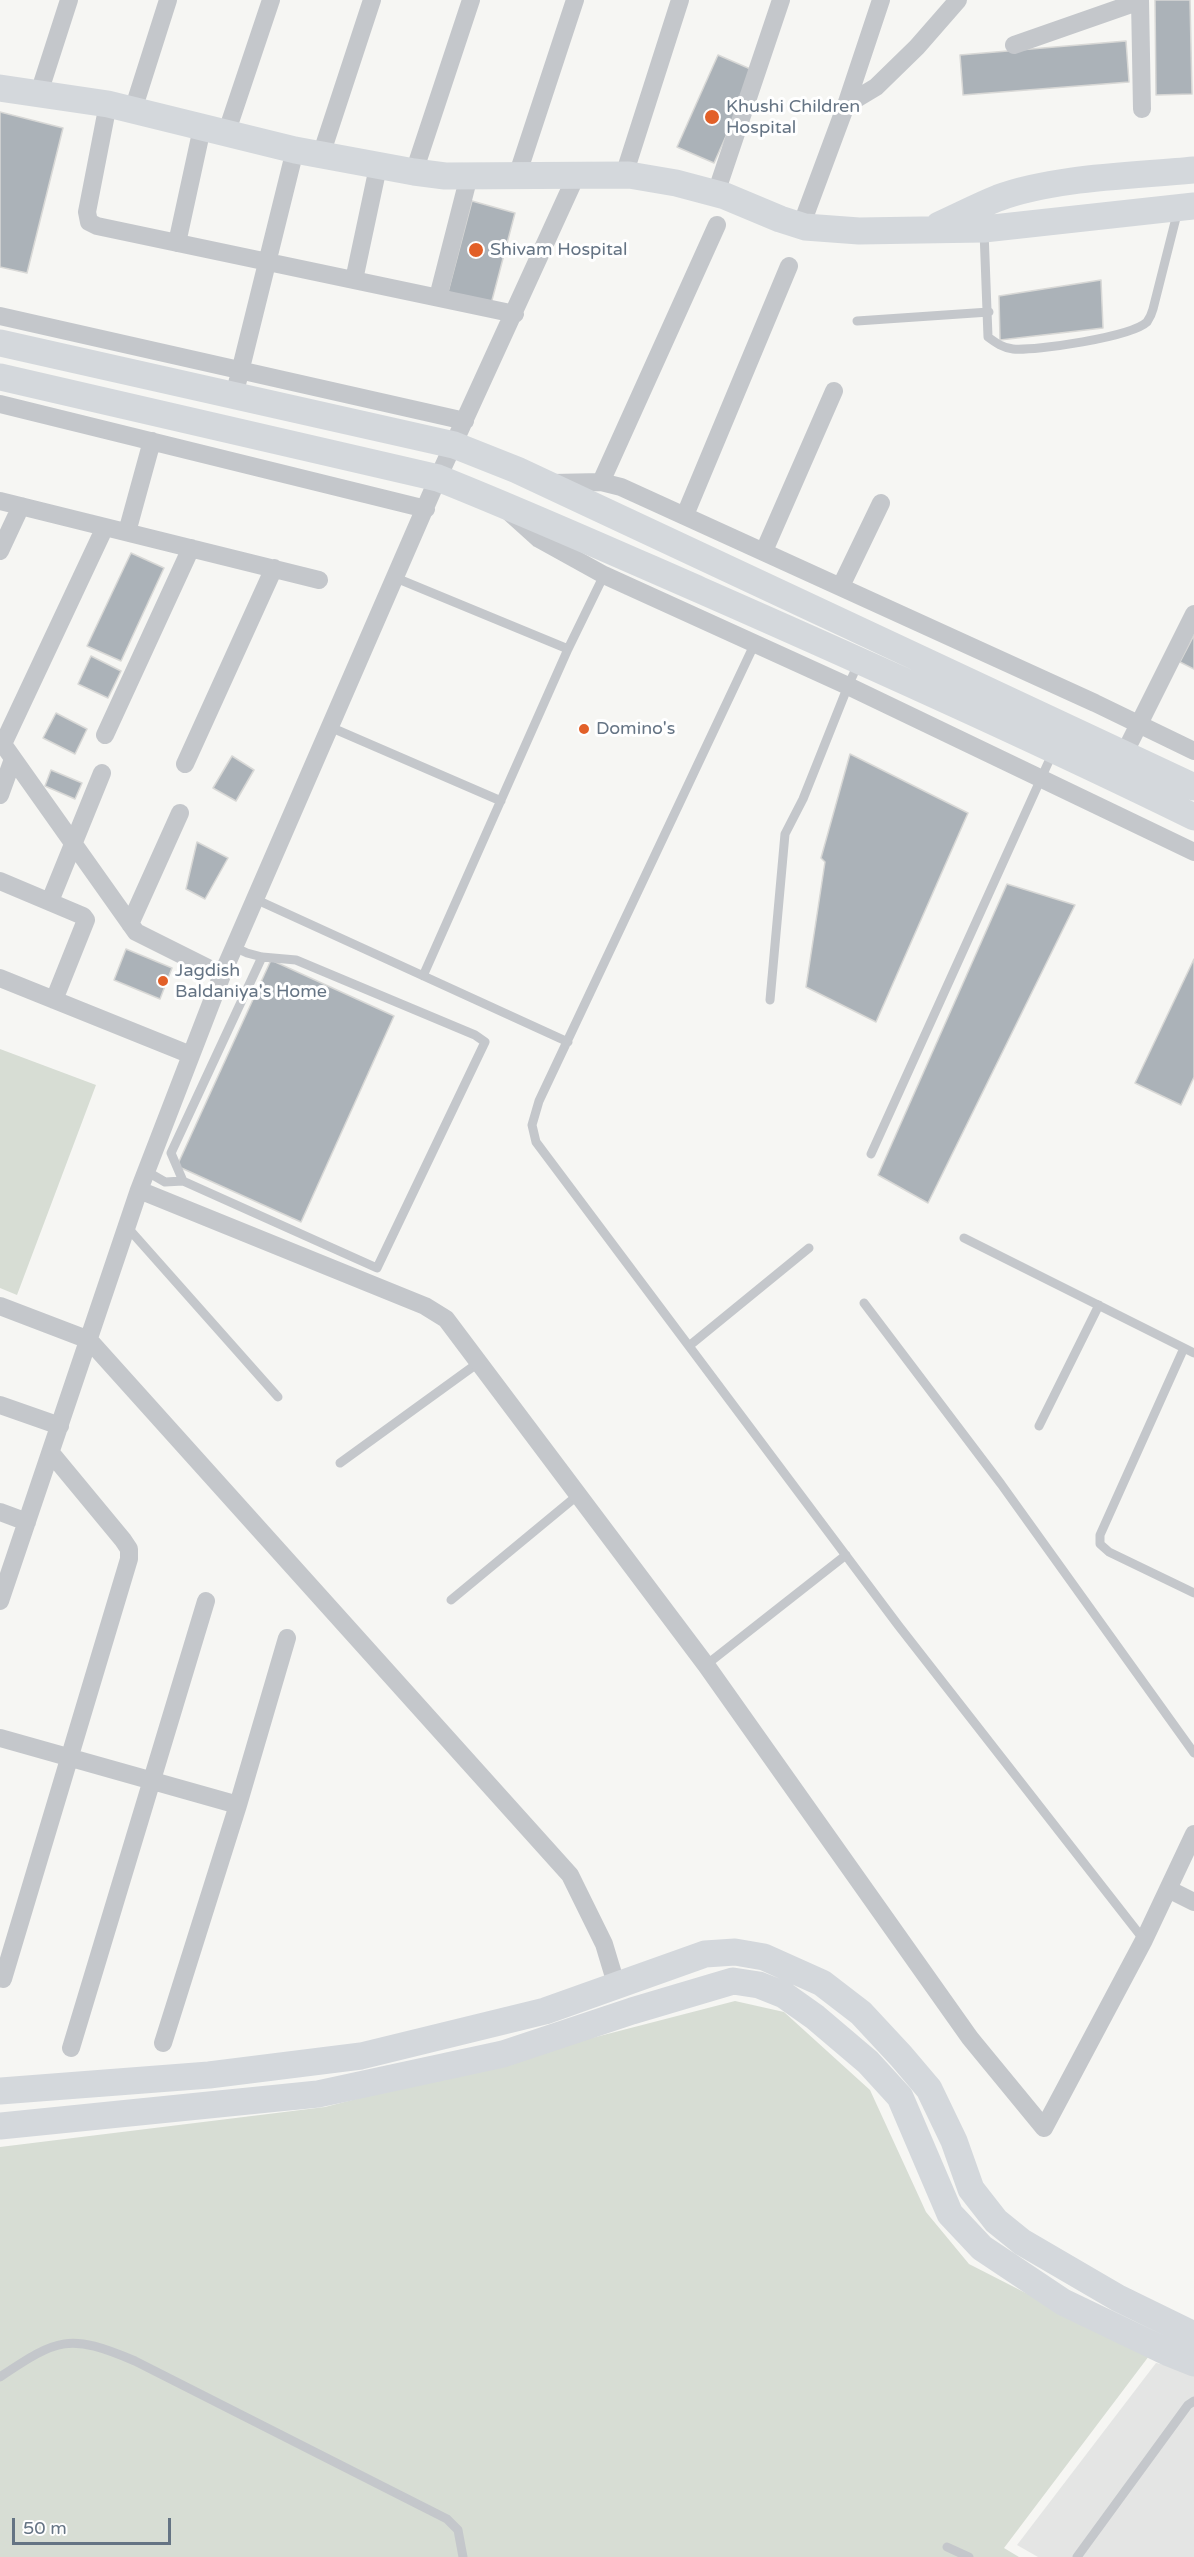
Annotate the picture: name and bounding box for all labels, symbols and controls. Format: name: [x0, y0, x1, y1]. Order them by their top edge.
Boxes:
place label: Khushi Children Hospital: [726, 96, 860, 138]
marker: Khushi Children Hospital: [703, 108, 721, 126]
place label: Shivam Hospital: [490, 239, 627, 261]
marker: Shivam Hospital: [467, 241, 485, 259]
place label: Domino's: [596, 718, 675, 740]
marker: Domino's: [577, 722, 591, 736]
place label: Jagdish Baldaniya's Home: [175, 960, 327, 1002]
marker: Jagdish Baldaniya's Home: [156, 974, 170, 988]
scale bar: [15, 2506, 174, 2544]
text: 50 m: [23, 2517, 67, 2539]

